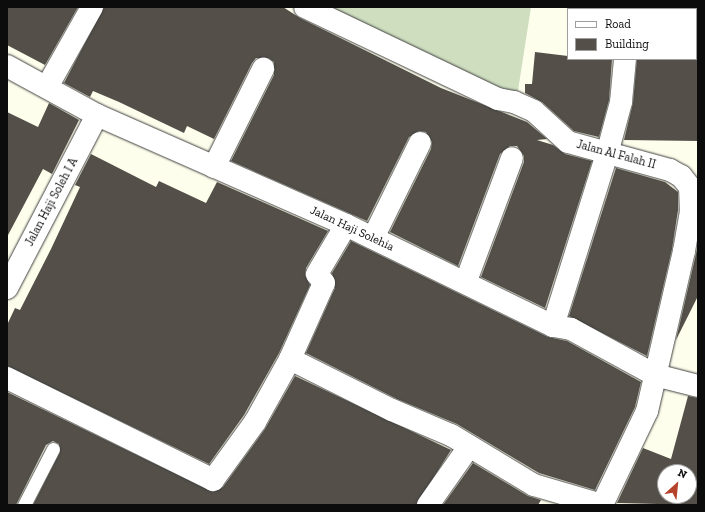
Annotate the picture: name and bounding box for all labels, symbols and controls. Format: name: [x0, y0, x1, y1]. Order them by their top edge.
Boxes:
legend: [567, 8, 697, 60]
text: Road: [605, 17, 631, 31]
text: Building: [605, 37, 649, 51]
street label: Jalan Al Falah II: [575, 137, 657, 173]
street label: Jalan Haji Soleh I A: [23, 155, 81, 249]
street label: Jalan Haji Solehia: [308, 203, 396, 255]
north arrow: [657, 464, 697, 504]
text: N: [676, 466, 689, 481]

